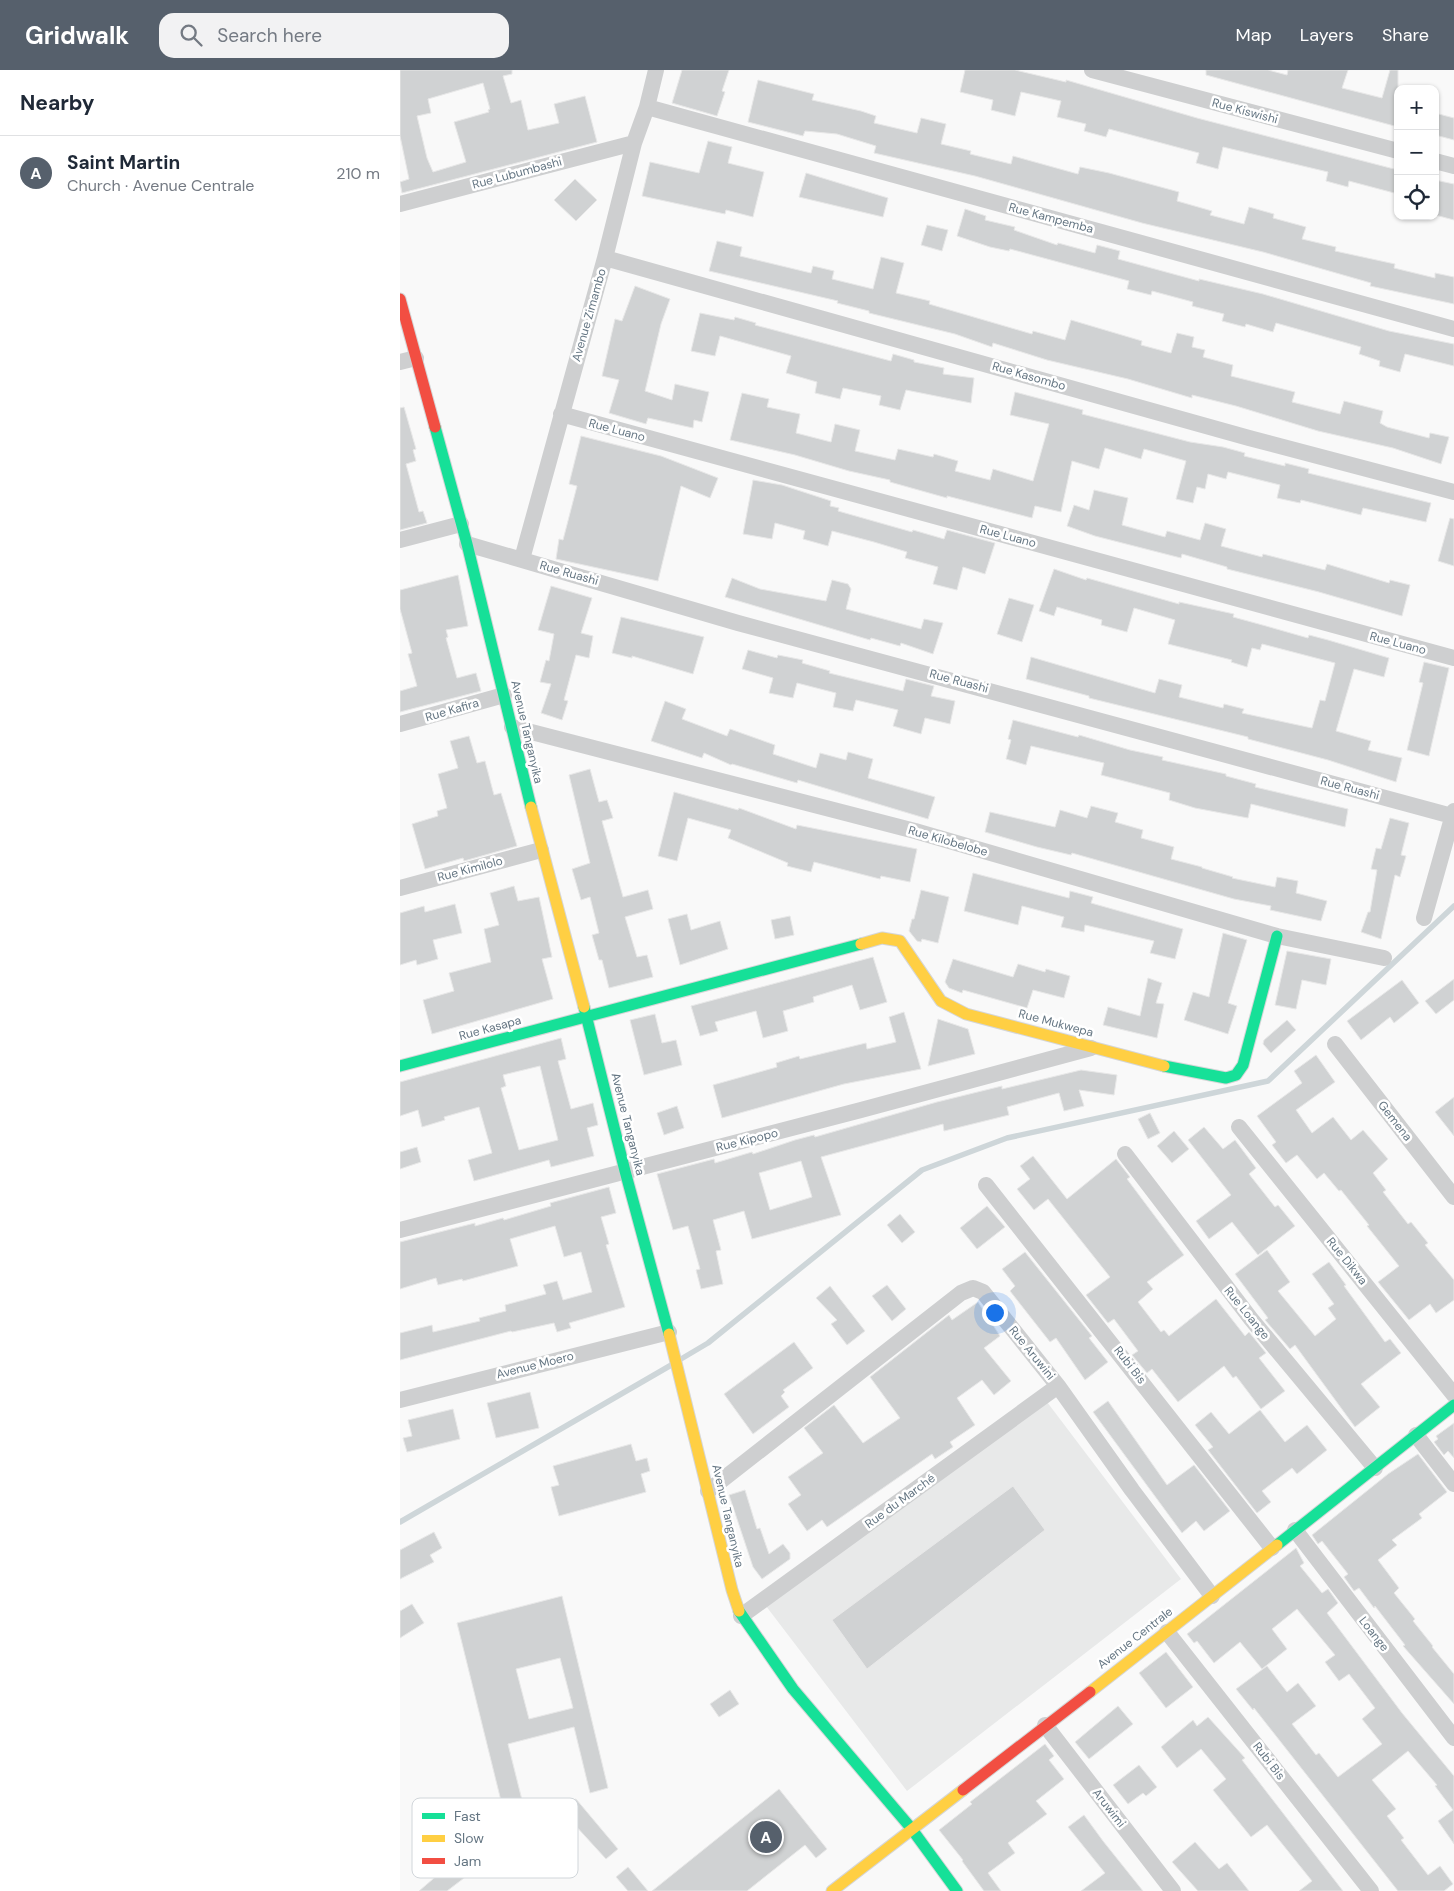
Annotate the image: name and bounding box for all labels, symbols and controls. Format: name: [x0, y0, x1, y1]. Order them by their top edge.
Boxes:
search box: [159, 13, 509, 58]
text: Gridwalk: [25, 20, 129, 51]
icon: search: [177, 21, 205, 49]
text: Search here: [217, 23, 322, 48]
text: Map: [1236, 23, 1272, 47]
text: Layers: [1300, 23, 1354, 47]
text: Share: [1382, 23, 1429, 47]
map controls: [1394, 85, 1439, 220]
button: +: [1394, 85, 1439, 130]
text: Nearby: [20, 89, 94, 117]
street label: Rue Kiswishi: [1210, 95, 1280, 127]
button: −: [1394, 130, 1439, 175]
text: Saint Martin: [67, 150, 180, 175]
street label: Rue Lubumbashi: [470, 153, 564, 193]
text: A: [30, 163, 42, 184]
text: 210 m: [336, 163, 380, 184]
text: Church · Avenue Centrale: [67, 175, 254, 196]
button: locate: [1394, 175, 1439, 220]
street label: Rue Kampemba: [1007, 199, 1095, 237]
street label: Avenue Zimambo: [568, 267, 610, 363]
street label: Rue Kasombo: [990, 358, 1068, 394]
street label: Rue Luano: [587, 415, 647, 445]
street label: Rue Luano: [978, 521, 1038, 551]
street label: Rue Ruashi: [538, 557, 600, 589]
street label: Rue Luano: [1368, 628, 1428, 658]
street label: Rue Ruashi: [928, 665, 990, 697]
street label: Avenue Tanganyika: [507, 679, 547, 785]
street label: Rue Kafira: [423, 695, 481, 725]
street label: Rue Ruashi: [1319, 772, 1381, 804]
street label: Rue Kilobelobe: [906, 822, 990, 860]
street label: Rue Kimilolo: [436, 853, 504, 885]
street label: Rue Mukwepa: [1017, 1005, 1095, 1041]
street label: Rue Kasapa: [457, 1012, 523, 1044]
street label: Avenue Tanganyika: [608, 1071, 648, 1177]
street label: Gemena: [1374, 1098, 1416, 1144]
street label: Rue Kipopo: [714, 1125, 780, 1155]
street label: Rue Dikwa: [1323, 1234, 1371, 1288]
street label: Rue Loange: [1221, 1283, 1273, 1343]
your location: [982, 1300, 1008, 1326]
street label: Rue Aruwini: [1005, 1323, 1059, 1383]
street label: Rubi Bis: [1110, 1343, 1150, 1387]
street label: Avenue Moero: [495, 1348, 575, 1382]
street label: Avenue Tanganyika: [708, 1463, 748, 1569]
street label: Rue du Marché: [862, 1470, 938, 1532]
street label: Avenue Centrale: [1094, 1603, 1176, 1672]
street label: Loange: [1355, 1613, 1393, 1655]
street label: Rubi Bis: [1249, 1739, 1289, 1783]
street label: Aruwimi: [1089, 1785, 1129, 1831]
legend: [412, 1798, 578, 1878]
text: Fast: [454, 1807, 481, 1825]
pin: A: [750, 1818, 782, 1856]
text: Slow: [454, 1829, 484, 1847]
text: Jam: [454, 1852, 481, 1870]

